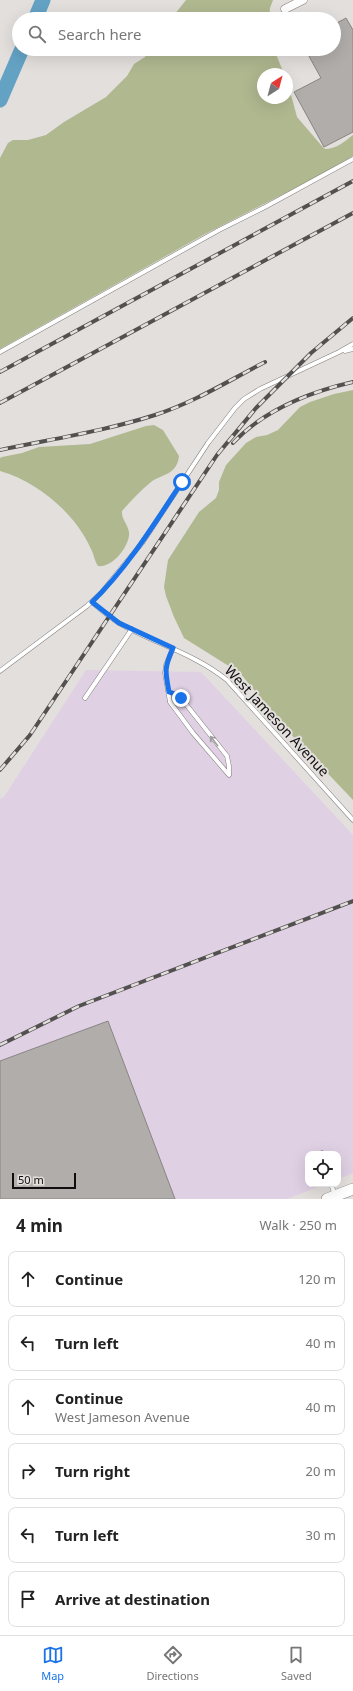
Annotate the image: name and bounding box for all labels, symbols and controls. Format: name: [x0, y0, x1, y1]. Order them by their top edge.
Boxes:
search box: [12, 12, 341, 56]
icon: search: [26, 23, 48, 45]
text: Search here: [58, 24, 141, 44]
north arrow: [257, 68, 293, 104]
route start: [173, 473, 191, 491]
street label: West Jameson Avenue: [221, 661, 334, 780]
route end: [172, 689, 190, 707]
one-way arrow: [210, 735, 219, 746]
map controls: [305, 1151, 341, 1187]
button: locate: [305, 1151, 341, 1187]
scale bar: [12, 1171, 76, 1190]
text: 50 m: [18, 1172, 44, 1187]
text: 4 min: [16, 1214, 63, 1237]
text: Walk · 250 m: [259, 1216, 337, 1234]
icon: ahead: [17, 1268, 39, 1290]
text: Continue: [55, 1269, 123, 1289]
text: 120 m: [298, 1270, 336, 1288]
icon: left: [17, 1332, 39, 1354]
text: Turn left: [55, 1333, 119, 1353]
text: 40 m: [306, 1334, 336, 1352]
text: Continue: [55, 1388, 123, 1408]
icon: ahead: [17, 1396, 39, 1418]
text: 40 m: [306, 1398, 336, 1416]
text: West Jameson Avenue: [55, 1408, 190, 1426]
icon: right: [17, 1460, 39, 1482]
text: Turn right: [55, 1461, 130, 1481]
text: 20 m: [306, 1462, 336, 1480]
icon: left: [17, 1524, 39, 1546]
text: Turn left: [55, 1525, 119, 1545]
text: 30 m: [306, 1526, 336, 1544]
icon: arrive: [17, 1588, 39, 1610]
text: Arrive at destination: [55, 1589, 210, 1609]
tab: Map: [41, 1644, 64, 1683]
tab: Directions: [146, 1644, 199, 1683]
tab: Saved: [281, 1644, 312, 1683]

